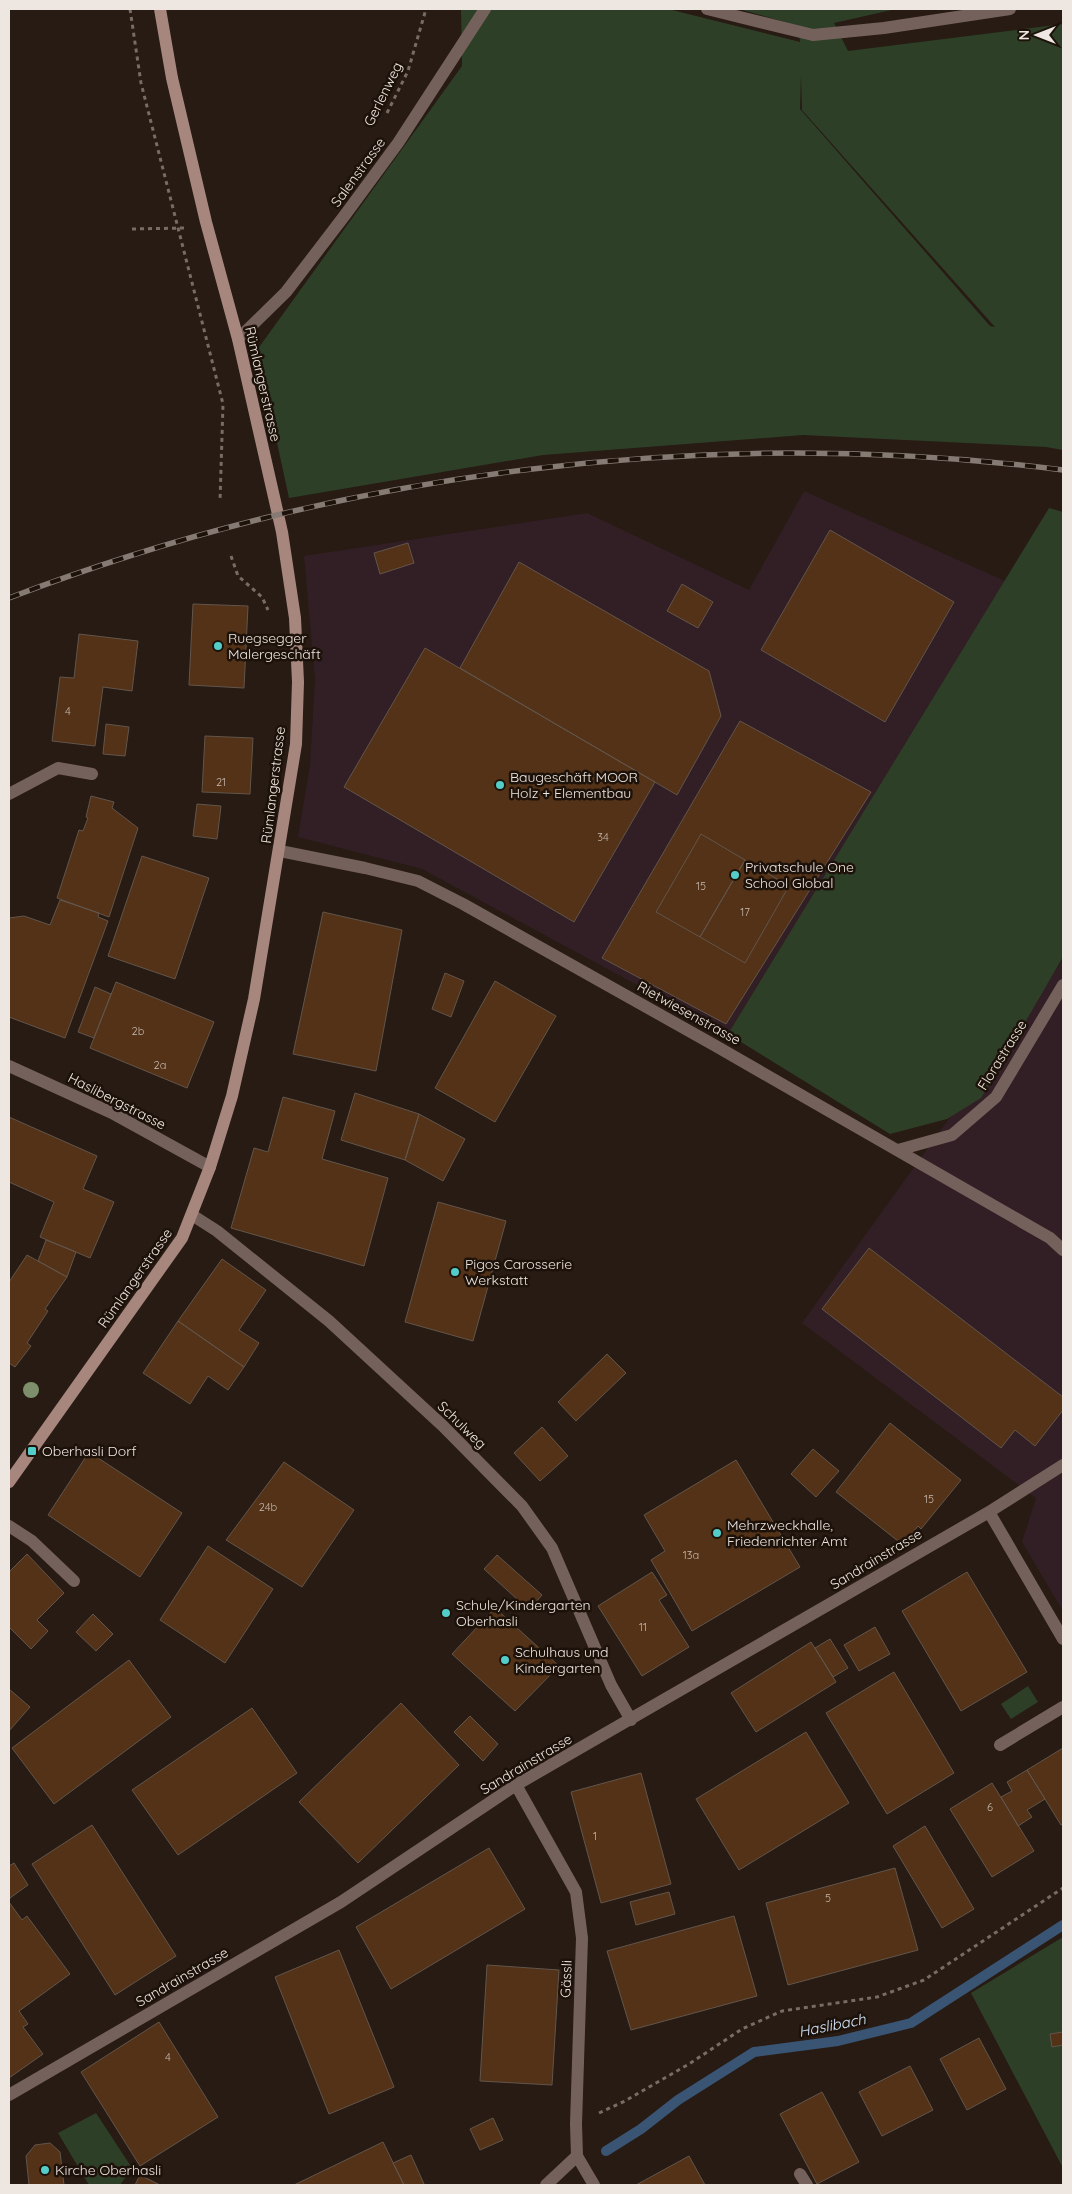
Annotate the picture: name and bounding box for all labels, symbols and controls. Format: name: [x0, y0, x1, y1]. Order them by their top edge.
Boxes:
north arrow: [1012, 10, 1062, 60]
text: N: [1015, 30, 1033, 40]
street label: Gerlenweg: [360, 59, 406, 129]
street label: Salenstrasse: [327, 134, 389, 210]
street label: Rümlangerstrasse: [241, 325, 285, 443]
place label: Ruegsegger Malergeschäft: [228, 629, 321, 663]
marker: Ruegsegger Malergeschäft: [212, 640, 224, 652]
house number: 4: [65, 704, 71, 718]
street label: Rümlangerstrasse: [257, 725, 289, 844]
place label: Baugeschäft MOOR Holz + Elementbau: [510, 768, 638, 802]
house number: 21: [216, 775, 226, 789]
marker: Baugeschäft MOOR Holz + Elementbau: [494, 779, 506, 791]
house number: 34: [597, 830, 609, 844]
place label: Privatschule One School Global: [745, 858, 854, 892]
marker: Privatschule One School Global: [729, 869, 741, 881]
house number: 15: [696, 879, 706, 893]
house number: 17: [740, 905, 750, 919]
street label: Rietwiesenstrasse: [634, 977, 744, 1049]
street label: Florastrasse: [973, 1017, 1031, 1093]
house number: 2b: [132, 1024, 145, 1038]
house number: 2a: [154, 1058, 166, 1072]
street label: Haslibergstrasse: [65, 1069, 169, 1133]
street label: Rümlangerstrasse: [94, 1225, 176, 1331]
place label: Pigos Carosserie Werkstatt: [465, 1255, 572, 1289]
marker: Pigos Carosserie Werkstatt: [449, 1266, 461, 1278]
street label: Schulweg: [434, 1397, 490, 1453]
place label: Oberhasli Dorf: [42, 1442, 137, 1460]
marker: Oberhasli Dorf: [26, 1445, 38, 1457]
house number: 15: [924, 1492, 934, 1506]
house number: 24b: [259, 1500, 278, 1514]
place label: Mehrzweckhalle, Friedenrichter Amt: [727, 1516, 848, 1550]
street label: Sandrainstrasse: [827, 1525, 925, 1593]
marker: Mehrzweckhalle, Friedenrichter Amt: [711, 1527, 723, 1539]
house number: 13a: [683, 1548, 699, 1562]
place label: Schule/Kindergarten Oberhasli: [456, 1596, 591, 1630]
marker: Schule/Kindergarten Oberhasli: [440, 1607, 452, 1619]
house number: 11: [639, 1620, 647, 1634]
place label: Schulhaus und Kindergarten: [515, 1643, 608, 1677]
marker: Schulhaus und Kindergarten: [499, 1654, 511, 1666]
street label: Sandrainstrasse: [477, 1730, 575, 1798]
house number: 6: [987, 1800, 993, 1814]
house number: 1: [593, 1829, 597, 1843]
house number: 5: [825, 1891, 831, 1905]
street label: Sandrainstrasse: [133, 1943, 232, 2011]
street label: Gässli: [556, 1960, 576, 1998]
water label: Haslibach: [797, 2009, 868, 2041]
house number: 4: [165, 2050, 171, 2064]
place label: Kirche Oberhasli: [55, 2161, 161, 2179]
marker: Kirche Oberhasli: [39, 2164, 51, 2176]

